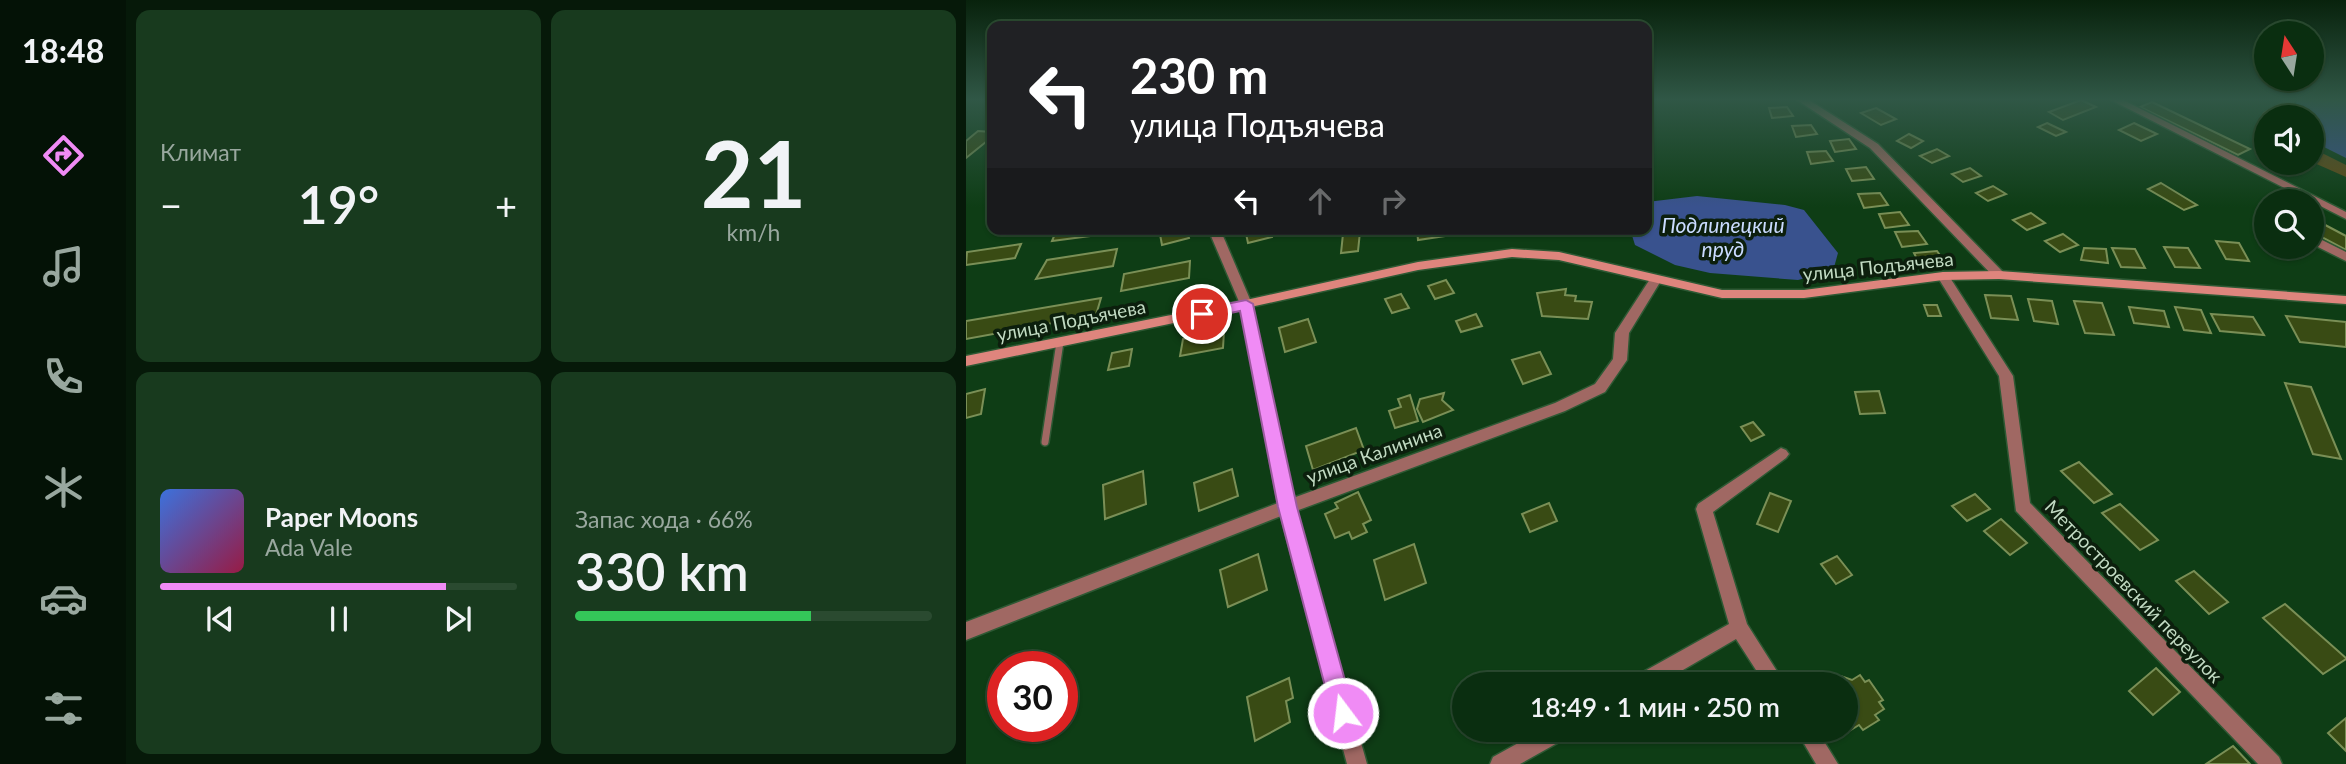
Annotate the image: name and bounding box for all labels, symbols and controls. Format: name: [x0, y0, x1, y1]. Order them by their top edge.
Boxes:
north arrow: [2254, 21, 2324, 91]
map controls: [2254, 21, 2324, 259]
text: 18:48: [22, 31, 104, 70]
text: 230 m: [1130, 46, 1268, 104]
icon: left: [1015, 49, 1106, 140]
text: улица Подъячева: [1130, 105, 1385, 144]
button: sound: [2254, 105, 2324, 175]
text: 21: [701, 118, 806, 227]
icon: directions: [39, 131, 88, 180]
text: Климат: [160, 138, 241, 166]
text: 19°: [298, 173, 379, 235]
text: −: [160, 182, 182, 228]
text: +: [495, 182, 517, 228]
icon: left: [1228, 182, 1266, 220]
icon: ahead: [1301, 182, 1339, 220]
icon: right: [1374, 182, 1412, 220]
button: search: [2254, 189, 2324, 259]
water label: Подлипецкий пруд: [1661, 212, 1785, 261]
text: km/h: [727, 218, 780, 246]
icon: music: [39, 242, 88, 291]
street label: улица Подъячева: [1802, 247, 1954, 285]
pin: [1172, 284, 1232, 344]
street label: улица Подъячева: [995, 294, 1147, 346]
icon: arrive: [1183, 295, 1221, 333]
icon: phone: [39, 352, 88, 401]
street label: улица Калинина: [1303, 418, 1445, 488]
icon: climate: [39, 463, 88, 512]
street label: Метростроевский переулок: [2041, 495, 2228, 687]
text: Paper Moons: [265, 501, 418, 533]
text: Запас хода · 66%: [575, 505, 753, 533]
text: Ada Vale: [265, 533, 353, 561]
text: 330 km: [575, 540, 749, 602]
icon: car: [39, 574, 88, 623]
icon: previous: [201, 600, 239, 638]
icon: pause: [320, 600, 358, 638]
icon: next: [439, 600, 477, 638]
speed limit sign: 30: [987, 651, 1078, 742]
position arrow: [1306, 676, 1380, 750]
icon: filters: [39, 684, 88, 733]
text: 18:49 · 1 мин · 250 m: [1530, 691, 1780, 723]

